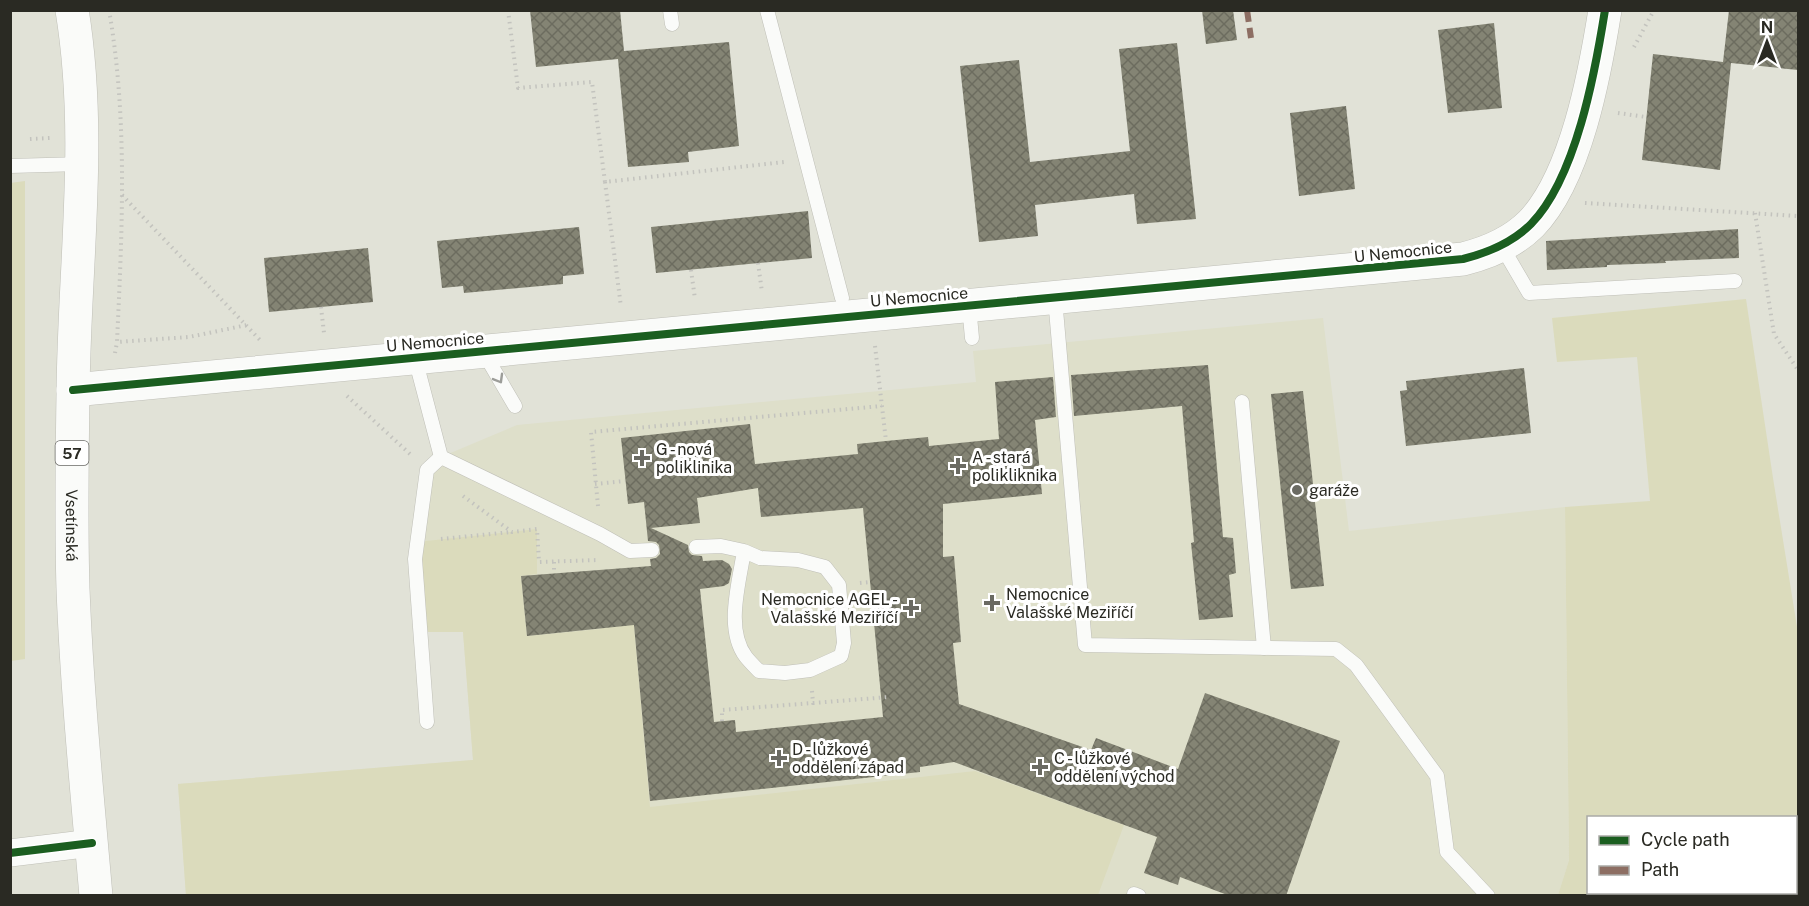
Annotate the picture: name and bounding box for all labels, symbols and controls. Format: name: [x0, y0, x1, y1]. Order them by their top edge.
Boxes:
north arrow: [1737, 12, 1797, 72]
text: N: [1761, 18, 1773, 37]
street label: U Nemocnice: [1353, 237, 1453, 267]
street label: U Nemocnice: [869, 283, 969, 311]
street label: U Nemocnice: [385, 328, 485, 356]
one-way arrow: [492, 373, 503, 383]
place label: G - nová poliklinika: [656, 440, 732, 477]
road number: 57: [56, 441, 88, 465]
place label: A - stará polikliknika: [972, 448, 1057, 485]
marker: G - nová poliklinika: [633, 449, 651, 467]
marker: A - stará polikliknika: [949, 457, 967, 475]
place label: garáže: [1309, 481, 1359, 500]
marker: garáže: [1290, 483, 1304, 497]
street label: Vsetínská: [62, 489, 82, 562]
place label: Nemocnice Valašské Meziříčí: [1006, 585, 1135, 622]
place label: Nemocnice AGEL - Valašské Meziříčí: [761, 590, 899, 627]
marker: Nemocnice Valašské Meziříčí: [983, 594, 1001, 612]
marker: Nemocnice AGEL - Valašské Meziříčí: [902, 599, 920, 617]
place label: D - lůžkové oddělení západ: [792, 740, 904, 777]
marker: D - lůžkové oddělení západ: [770, 749, 788, 767]
place label: C - lůžkové oddělení východ: [1054, 749, 1175, 786]
marker: C - lůžkové oddělení východ: [1031, 758, 1049, 776]
legend: [1587, 816, 1797, 894]
text: Cycle path: [1641, 829, 1730, 850]
text: Path: [1641, 859, 1679, 880]

